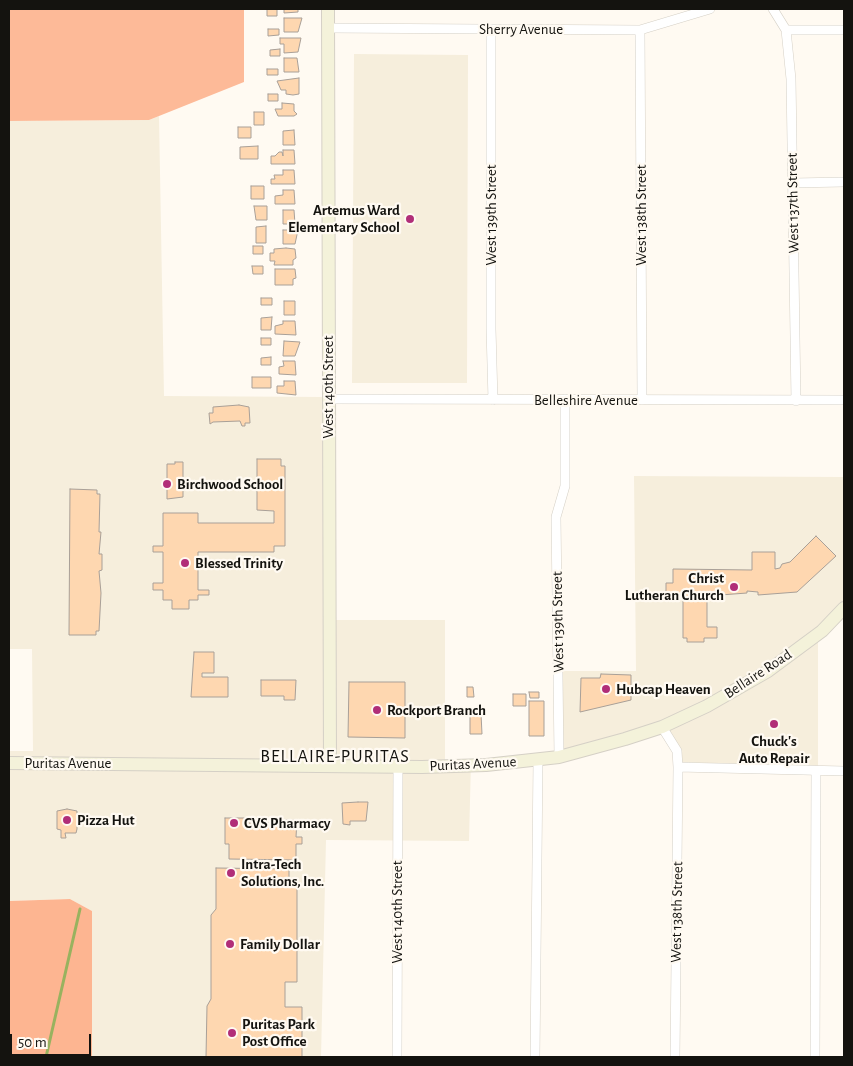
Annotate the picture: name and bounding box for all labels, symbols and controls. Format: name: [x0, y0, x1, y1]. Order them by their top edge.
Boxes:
street label: Sherry Avenue: [479, 20, 563, 38]
street label: West 137th Street: [783, 153, 803, 253]
street label: West 139th Street: [482, 164, 500, 266]
street label: West 138th Street: [632, 164, 650, 266]
place label: Artemus Ward Elementary School: [288, 201, 400, 236]
marker: Artemus Ward Elementary School: [404, 213, 416, 225]
street label: West 140th Street: [319, 335, 337, 439]
street label: Belleshire Avenue: [534, 391, 638, 409]
place label: Birchwood School: [177, 475, 283, 493]
marker: Birchwood School: [161, 478, 173, 490]
place label: Blessed Trinity: [195, 554, 283, 572]
marker: Blessed Trinity: [179, 557, 191, 569]
place label: Christ Lutheran Church: [625, 569, 724, 604]
street label: West 139th Street: [548, 571, 568, 673]
marker: Christ Lutheran Church: [728, 581, 740, 593]
street label: Bellaire Road: [721, 646, 795, 702]
place label: Hubcap Heaven: [616, 680, 711, 698]
marker: Hubcap Heaven: [600, 683, 612, 695]
place label: Rockport Branch: [387, 701, 486, 719]
marker: Rockport Branch: [371, 704, 383, 716]
marker: Chuck's Auto Repair: [768, 718, 780, 730]
place label: Chuck's Auto Repair: [739, 732, 809, 767]
district label: BELLAIRE-PURITAS: [258, 746, 412, 768]
street label: Puritas Avenue: [429, 753, 517, 775]
street label: Puritas Avenue: [24, 754, 112, 772]
place label: Pizza Hut: [77, 811, 135, 829]
marker: Pizza Hut: [61, 814, 73, 826]
place label: CVS Pharmacy: [244, 814, 331, 832]
marker: CVS Pharmacy: [228, 817, 240, 829]
place label: Intra-Tech Solutions, Inc.: [241, 855, 324, 890]
street label: West 140th Street: [388, 860, 406, 964]
street label: West 138th Street: [667, 861, 687, 963]
marker: Intra-Tech Solutions, Inc.: [225, 867, 237, 879]
place label: Family Dollar: [240, 935, 320, 953]
marker: Family Dollar: [224, 938, 236, 950]
place label: Puritas Park Post Office: [242, 1015, 315, 1050]
scale bar: [12, 1024, 94, 1056]
marker: Puritas Park Post Office: [226, 1027, 238, 1039]
text: 50 m: [18, 1035, 47, 1050]

